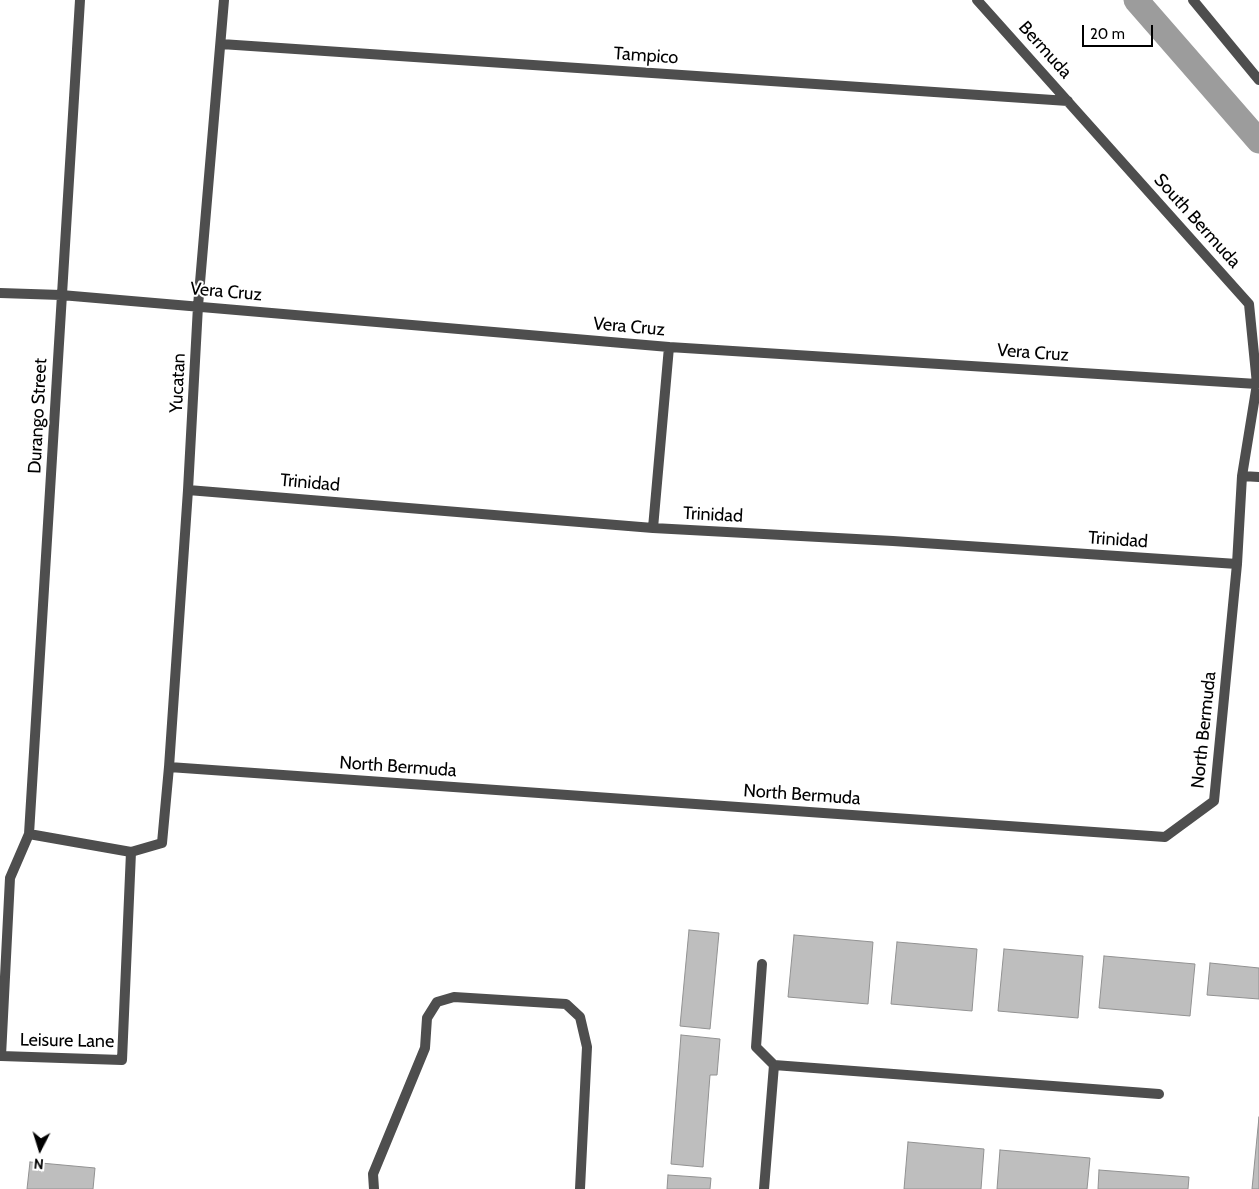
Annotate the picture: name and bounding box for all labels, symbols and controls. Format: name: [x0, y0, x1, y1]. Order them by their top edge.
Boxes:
scale bar: [1084, 15, 1155, 47]
street label: Bermuda: [1014, 17, 1076, 83]
text: 20 m: [1090, 25, 1125, 43]
street label: Tampico: [613, 43, 679, 69]
street label: South Bermuda: [1149, 169, 1245, 273]
street label: Vera Cruz: [189, 278, 263, 306]
street label: Vera Cruz: [592, 313, 666, 341]
street label: Vera Cruz: [996, 340, 1070, 366]
street label: Yucatan: [166, 353, 190, 413]
street label: Durango Street: [24, 358, 52, 474]
street label: Trinidad: [279, 470, 341, 496]
street label: Trinidad: [682, 503, 744, 527]
street label: Trinidad: [1087, 527, 1149, 553]
street label: North Bermuda: [1187, 671, 1221, 789]
street label: North Bermuda: [339, 752, 457, 782]
street label: North Bermuda: [743, 780, 861, 810]
street label: Leisure Lane: [20, 1029, 114, 1053]
north arrow: [15, 1124, 65, 1174]
text: N: [33, 1155, 44, 1173]

